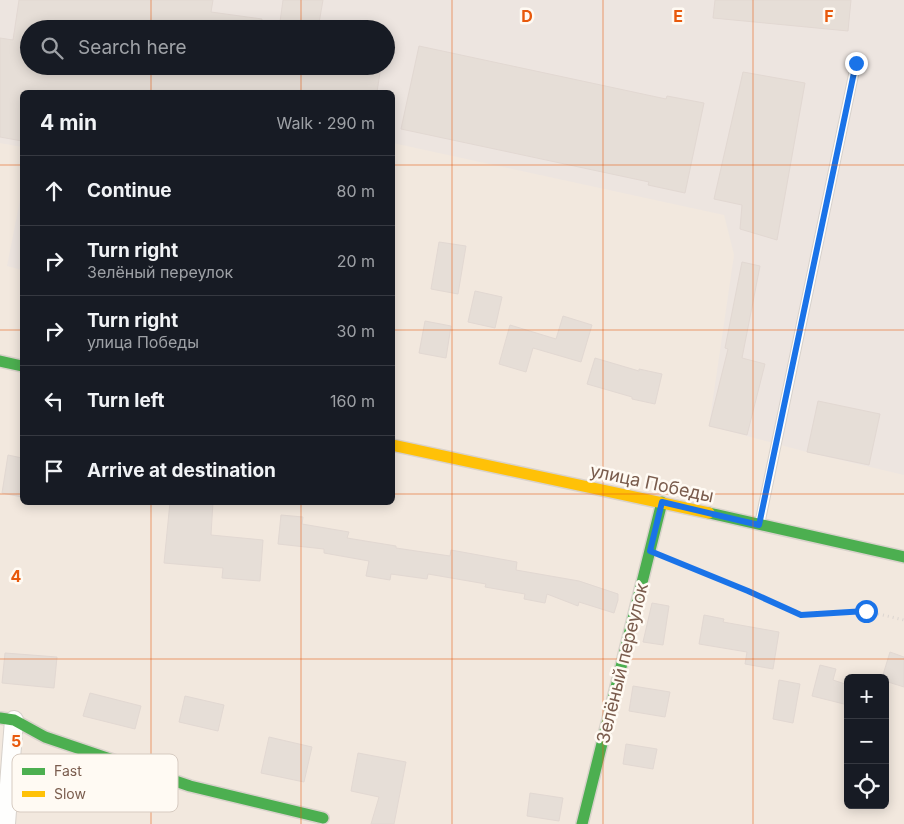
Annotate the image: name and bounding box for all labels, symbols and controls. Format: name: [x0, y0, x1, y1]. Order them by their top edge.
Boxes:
text: D: [521, 6, 533, 26]
text: E: [673, 6, 683, 26]
text: F: [824, 6, 834, 26]
search box: [20, 20, 395, 75]
icon: search: [38, 34, 66, 62]
text: Search here: [78, 36, 187, 59]
route end: [845, 52, 868, 75]
text: 4 min: [40, 110, 97, 135]
text: Walk · 290 m: [277, 113, 375, 133]
icon: ahead: [40, 177, 68, 205]
text: Continue: [87, 179, 172, 202]
text: 80 m: [336, 181, 375, 201]
text: Turn right: [87, 239, 178, 262]
icon: right: [40, 247, 68, 275]
text: 20 m: [337, 251, 375, 271]
text: Зелёный переулок: [87, 262, 233, 282]
text: Turn right: [87, 309, 178, 332]
icon: right: [40, 317, 68, 345]
text: 30 m: [337, 321, 375, 341]
text: улица Победы: [87, 332, 199, 352]
icon: left: [40, 387, 68, 415]
text: Turn left: [87, 389, 165, 412]
text: 160 m: [330, 391, 375, 411]
icon: arrive: [40, 457, 68, 485]
text: Arrive at destination: [87, 459, 276, 482]
street label: улица Победы: [588, 460, 716, 506]
text: 4: [11, 566, 22, 586]
street label: Зелёный переулок: [592, 580, 652, 745]
route start: [855, 600, 878, 623]
map controls: [844, 674, 889, 809]
button: +: [844, 674, 889, 719]
button: −: [844, 719, 889, 764]
text: 5: [11, 731, 21, 751]
legend: [12, 754, 178, 812]
text: Fast: [54, 762, 82, 779]
button: locate: [844, 764, 889, 809]
text: Slow: [54, 785, 86, 802]

